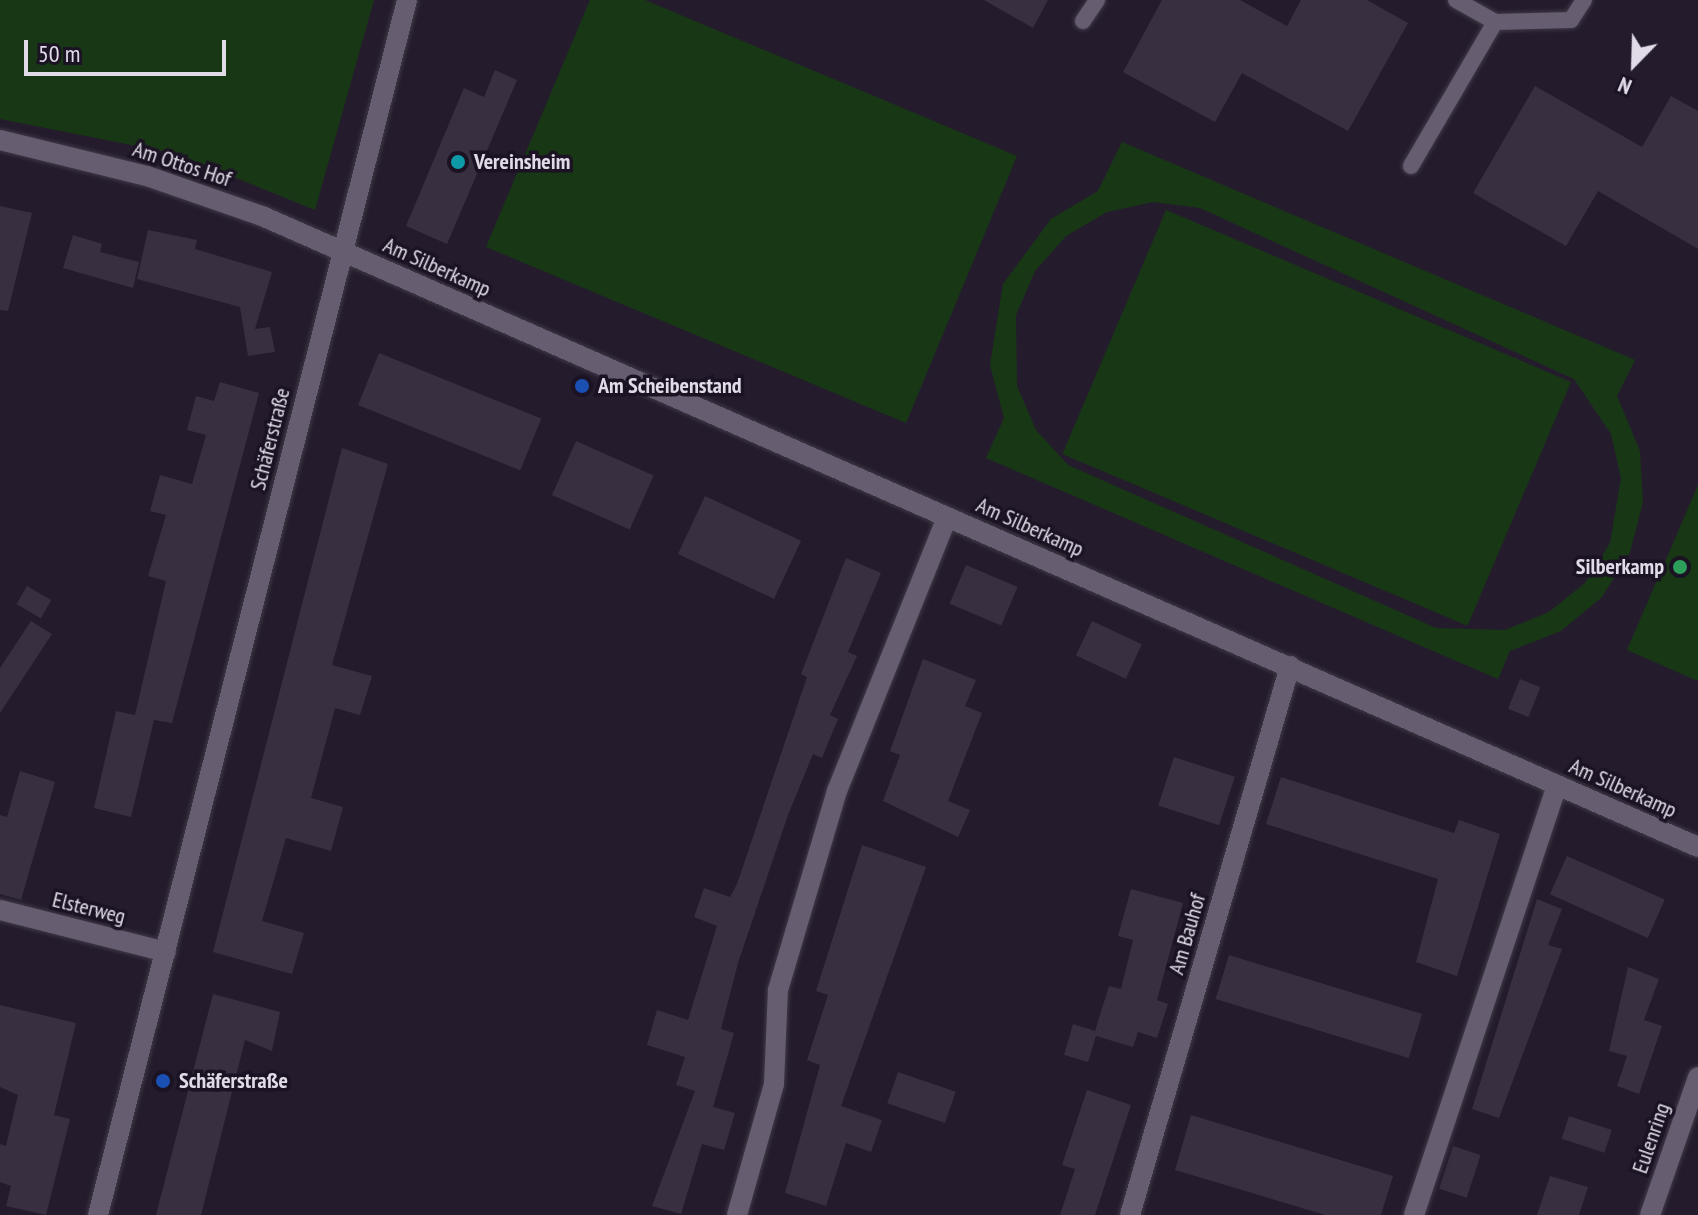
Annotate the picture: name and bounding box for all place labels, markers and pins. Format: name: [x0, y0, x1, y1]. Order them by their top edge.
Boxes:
place label: Vereinsheim: [474, 149, 570, 175]
marker: Vereinsheim: [449, 153, 467, 171]
place label: Am Scheibenstand: [598, 373, 742, 399]
marker: Am Scheibenstand: [573, 377, 591, 395]
place label: Silberkamp: [1576, 554, 1664, 580]
marker: Silberkamp: [1671, 558, 1689, 576]
place label: Schäferstraße: [179, 1068, 288, 1094]
marker: Schäferstraße: [154, 1072, 172, 1090]

